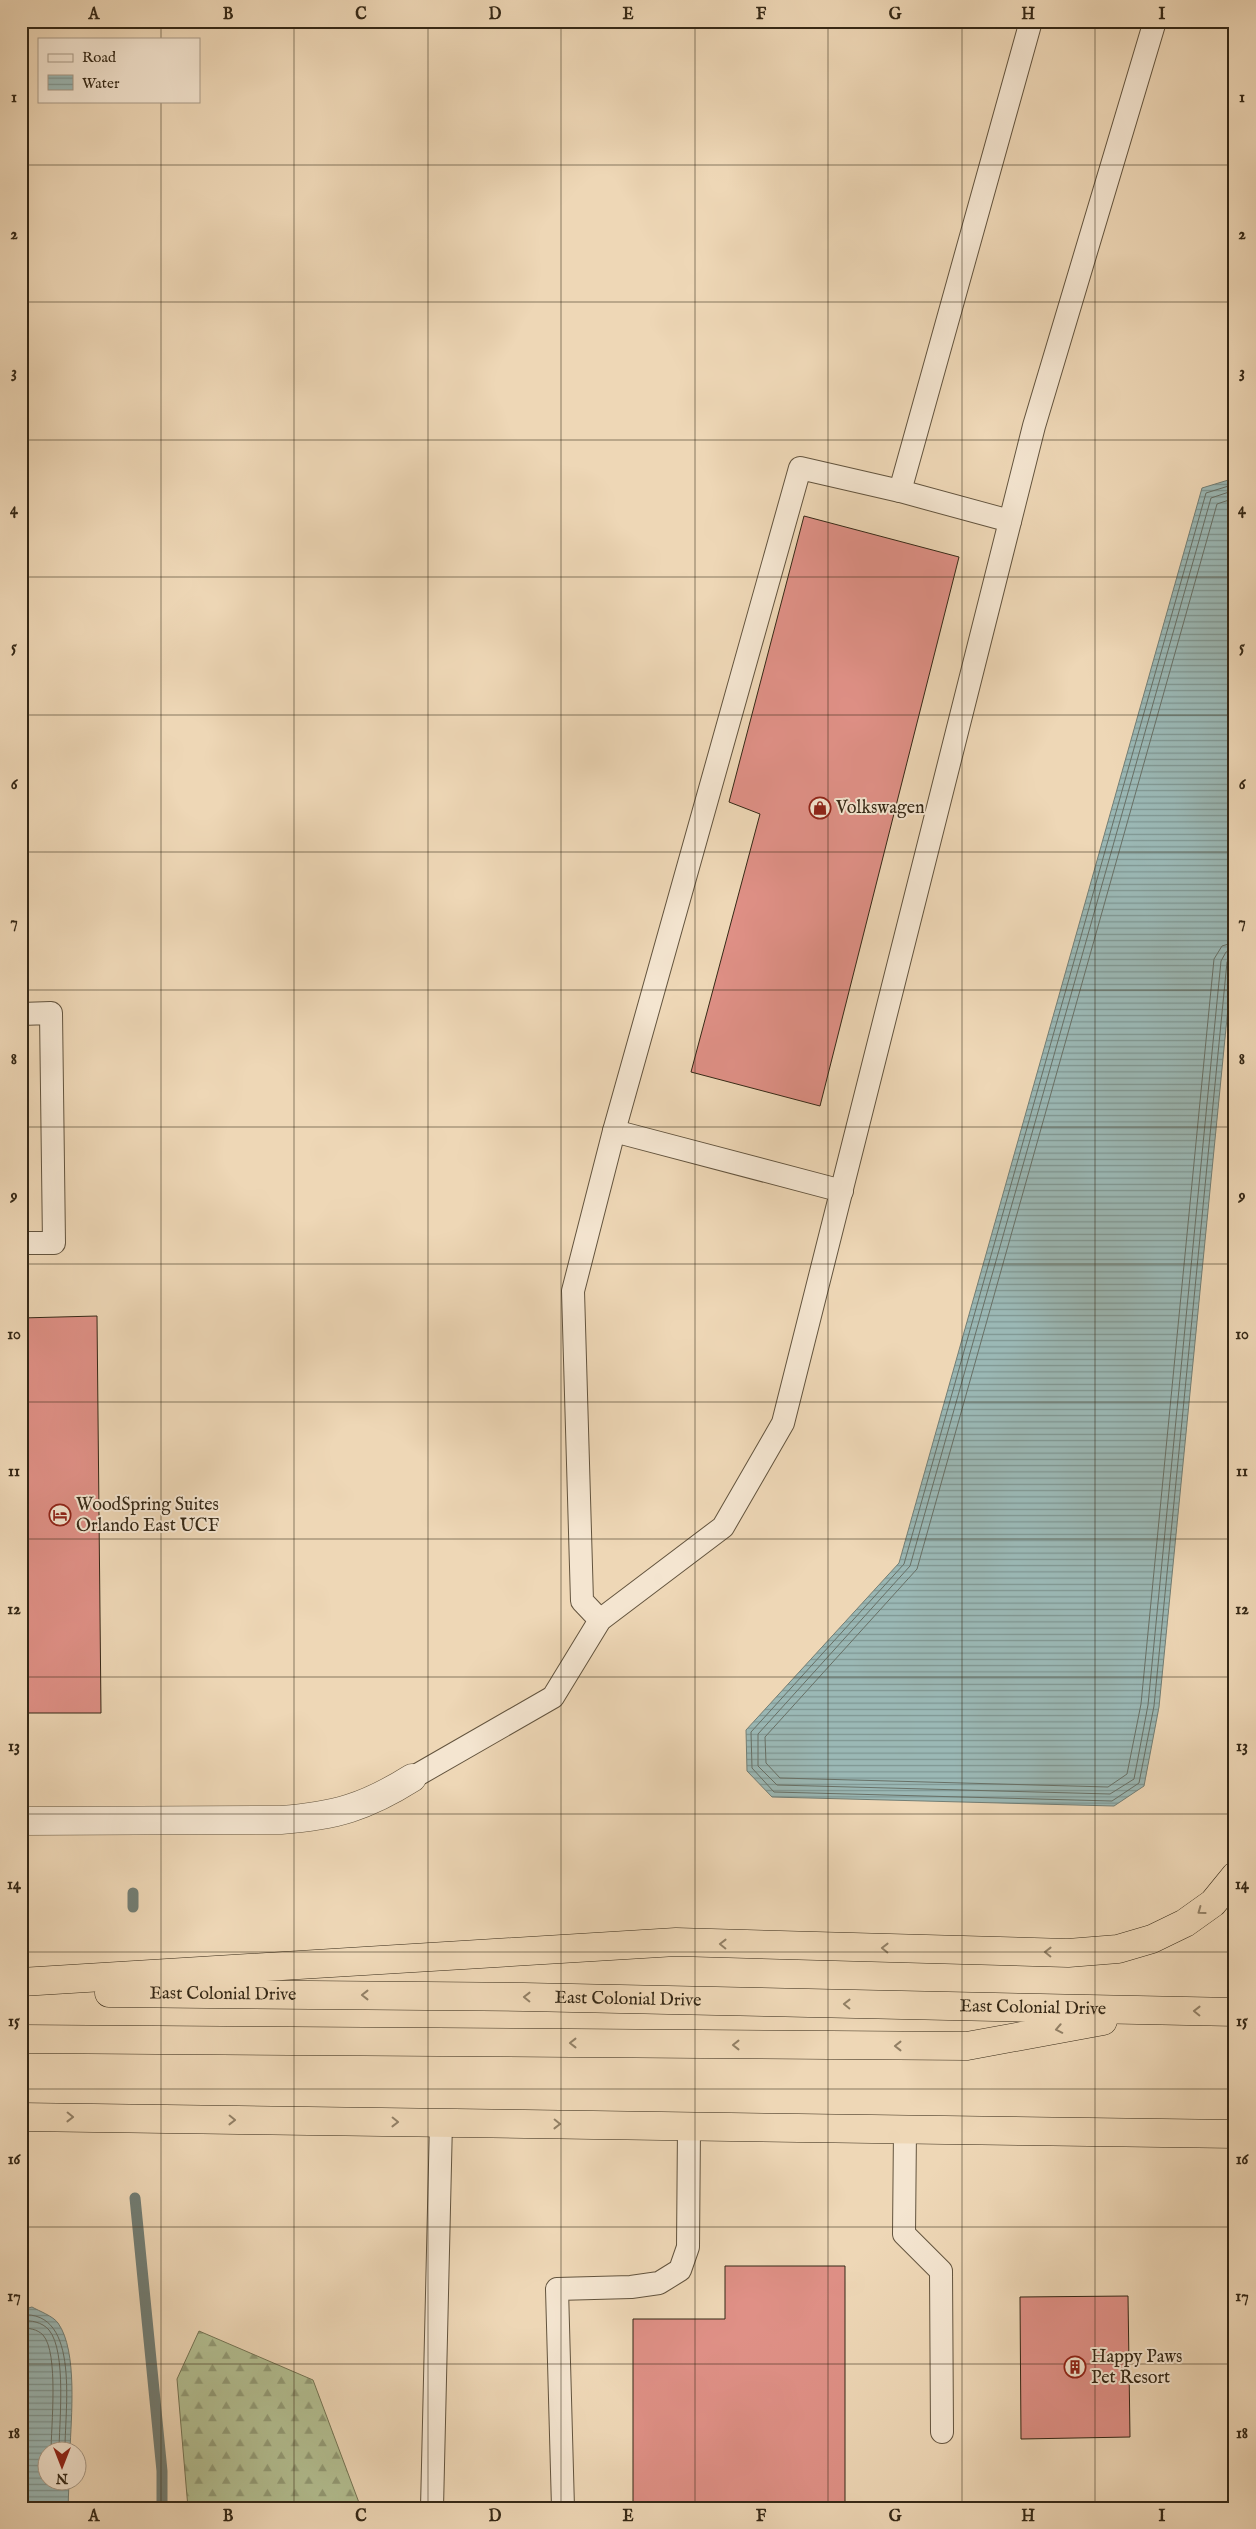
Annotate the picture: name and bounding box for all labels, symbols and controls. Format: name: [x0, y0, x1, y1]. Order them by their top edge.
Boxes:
text: A: [88, 5, 101, 25]
text: B: [223, 5, 234, 25]
text: C: [355, 5, 367, 25]
text: D: [489, 5, 502, 25]
text: E: [622, 5, 634, 25]
text: F: [756, 5, 767, 25]
text: G: [889, 5, 902, 25]
text: H: [1021, 5, 1035, 25]
text: I: [1159, 5, 1166, 25]
legend: [38, 38, 200, 102]
text: Road: [82, 48, 117, 67]
text: Water: [82, 74, 120, 93]
text: 1: [11, 88, 17, 108]
text: 1: [1239, 88, 1245, 108]
text: 2: [10, 225, 18, 245]
text: 2: [1238, 225, 1246, 245]
text: 3: [11, 363, 17, 383]
text: 3: [1239, 363, 1245, 383]
text: 4: [10, 500, 19, 520]
text: 4: [1238, 500, 1247, 520]
text: 5: [11, 638, 17, 658]
text: 5: [1239, 638, 1245, 658]
text: 6: [11, 775, 19, 795]
text: 6: [1239, 775, 1247, 795]
shop icon: Volkswagen: [808, 796, 832, 820]
place label: Volkswagen: [835, 797, 925, 820]
text: 7: [10, 913, 18, 933]
text: 7: [1238, 913, 1246, 933]
text: 8: [11, 1050, 17, 1070]
text: 8: [1239, 1050, 1245, 1070]
text: 9: [10, 1187, 18, 1207]
text: 9: [1238, 1187, 1246, 1207]
text: 10: [7, 1325, 21, 1345]
text: 10: [1235, 1325, 1249, 1345]
text: 11: [8, 1462, 20, 1482]
text: 11: [1236, 1462, 1248, 1482]
place label: WoodSpring Suites Orlando East UCF: [76, 1494, 220, 1538]
hotel icon: WoodSpring Suites Orlando East UCF: [48, 1503, 72, 1527]
text: 12: [7, 1600, 21, 1620]
text: 12: [1235, 1600, 1249, 1620]
text: 13: [8, 1737, 20, 1757]
text: 13: [1236, 1737, 1248, 1757]
text: 14: [7, 1875, 22, 1895]
text: 14: [1235, 1875, 1250, 1895]
one-way arrow: [1197, 1905, 1207, 1914]
one-way arrow: [719, 1938, 727, 1949]
one-way arrow: [881, 1943, 889, 1953]
one-way arrow: [1044, 1947, 1052, 1957]
street label: East Colonial Drive: [150, 1982, 296, 2006]
street label: East Colonial Drive: [554, 1986, 702, 2012]
one-way arrow: [361, 1990, 369, 2001]
one-way arrow: [523, 1992, 531, 2002]
street label: East Colonial Drive: [959, 1995, 1106, 2021]
one-way arrow: [843, 1999, 851, 2009]
one-way arrow: [1192, 2006, 1200, 2017]
text: 15: [8, 2012, 20, 2032]
text: 15: [1236, 2012, 1248, 2032]
one-way arrow: [1055, 2024, 1063, 2034]
one-way arrow: [569, 2038, 576, 2048]
one-way arrow: [731, 2039, 739, 2050]
one-way arrow: [894, 2041, 902, 2051]
one-way arrow: [66, 2112, 74, 2122]
one-way arrow: [229, 2114, 237, 2125]
one-way arrow: [392, 2117, 399, 2127]
one-way arrow: [554, 2119, 562, 2129]
text: 16: [8, 2150, 22, 2170]
text: 16: [1236, 2150, 1250, 2170]
text: 17: [7, 2287, 21, 2307]
text: 17: [1235, 2287, 1249, 2307]
place label: Happy Paws Pet Resort: [1091, 2346, 1182, 2390]
building icon: Happy Paws Pet Resort: [1063, 2355, 1087, 2379]
text: 18: [8, 2424, 20, 2444]
text: 18: [1236, 2424, 1248, 2444]
north arrow: [38, 2442, 88, 2492]
text: N: [56, 2469, 69, 2487]
text: A: [88, 2507, 101, 2527]
text: B: [223, 2507, 234, 2527]
text: C: [355, 2507, 367, 2527]
text: D: [489, 2507, 502, 2527]
text: E: [622, 2507, 634, 2527]
text: F: [756, 2507, 767, 2527]
text: G: [889, 2507, 902, 2527]
text: H: [1021, 2507, 1035, 2527]
text: I: [1159, 2507, 1166, 2527]

